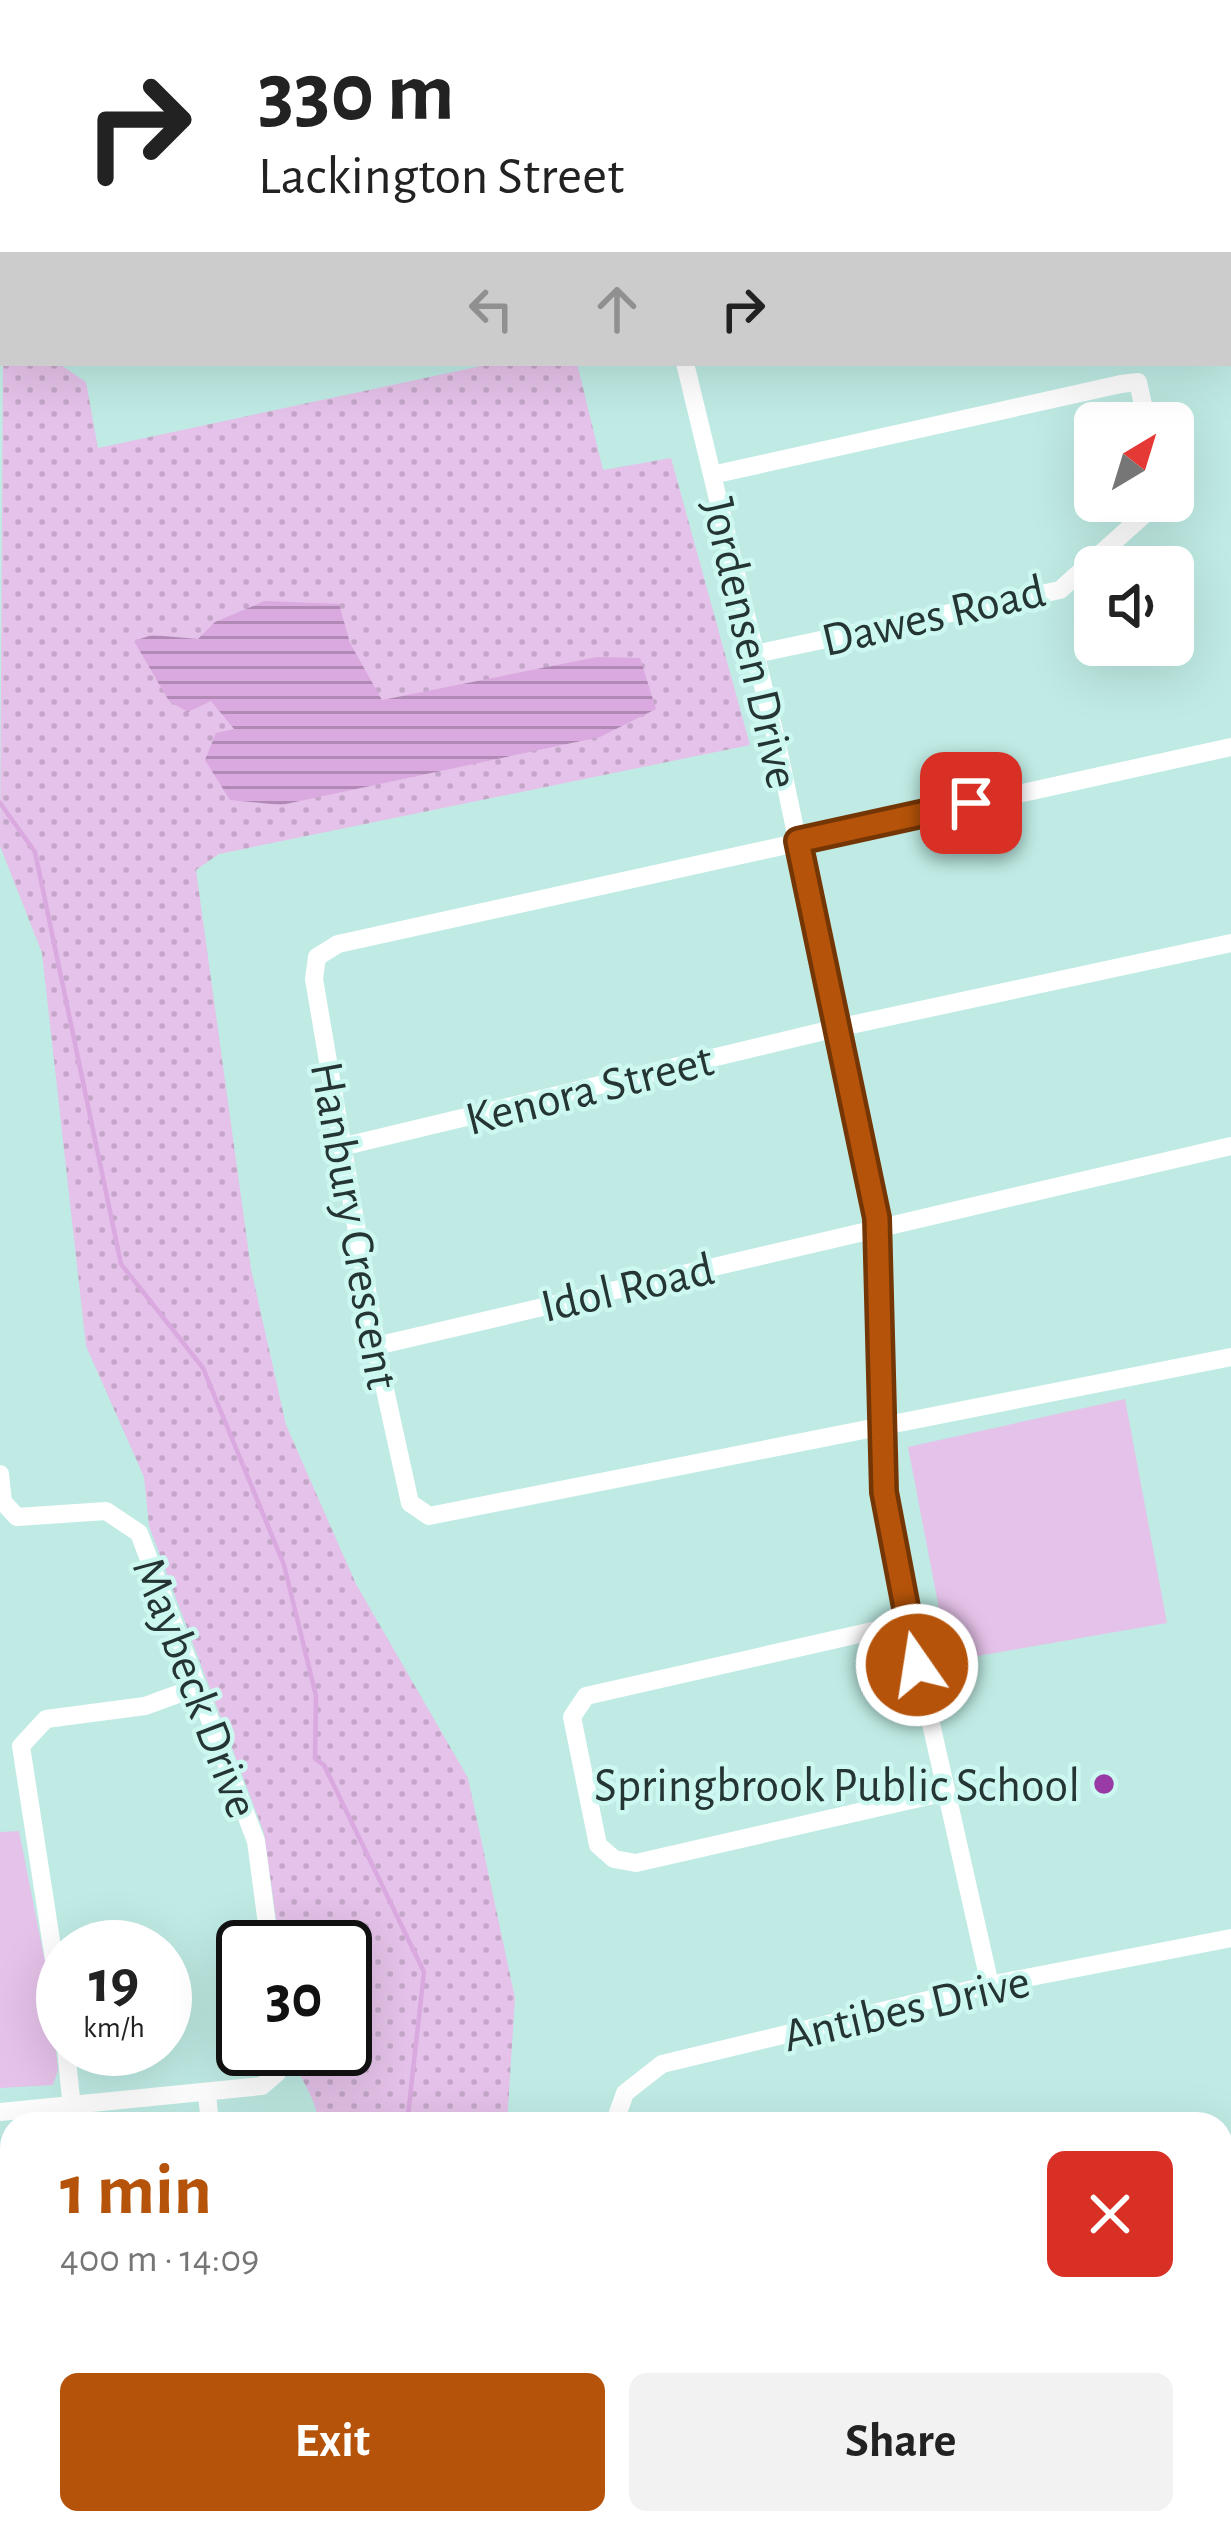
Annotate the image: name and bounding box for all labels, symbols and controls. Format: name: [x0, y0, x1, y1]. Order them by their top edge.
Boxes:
icon: right: [60, 48, 216, 204]
text: 330 m: [258, 52, 455, 136]
text: Lackington Street: [258, 150, 624, 204]
icon: left: [458, 276, 524, 342]
icon: ahead: [584, 276, 650, 342]
icon: right: [710, 276, 776, 342]
north arrow: [1074, 402, 1194, 522]
map controls: [1074, 402, 1194, 666]
street label: Jordensen Drive: [692, 494, 806, 794]
button: sound: [1074, 546, 1194, 666]
street label: Dawes Road: [817, 568, 1050, 666]
pin: [920, 752, 1022, 854]
icon: arrive: [938, 770, 1004, 836]
street label: Kenora Street: [461, 1037, 718, 1145]
street label: Hanbury Crescent: [301, 1058, 405, 1393]
street label: Idol Road: [537, 1246, 719, 1332]
street label: Maybeck Drive: [123, 1551, 266, 1825]
position arrow: [854, 1602, 980, 1728]
place label: Springbrook Public School: [594, 1763, 1080, 1811]
marker: Springbrook Public School: [1091, 1771, 1117, 1797]
speed limit sign: 30: [216, 1920, 372, 2076]
text: 19: [89, 1953, 139, 2013]
street label: Antibes Drive: [779, 1958, 1034, 2062]
text: km/h: [83, 2013, 145, 2043]
button: close: [1047, 2151, 1173, 2277]
text: 1 min: [60, 2155, 212, 2227]
text: 400 m · 14:09: [60, 2240, 259, 2279]
button: Exit: [60, 2373, 605, 2511]
button: Share: [629, 2373, 1173, 2511]

